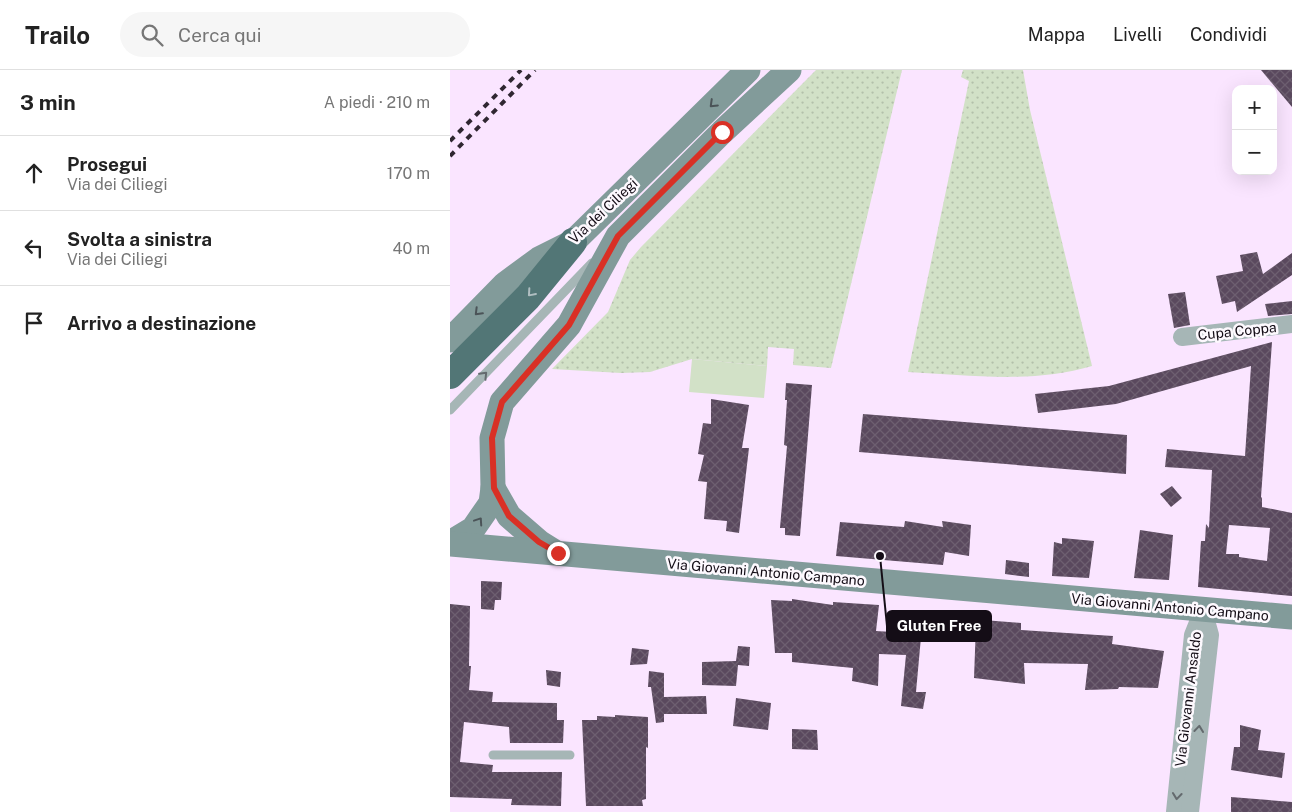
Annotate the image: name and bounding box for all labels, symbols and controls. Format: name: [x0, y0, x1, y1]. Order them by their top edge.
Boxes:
search box: [120, 12, 470, 57]
text: Trailo: [25, 21, 90, 49]
icon: search: [138, 21, 166, 49]
text: Cerca qui: [178, 24, 261, 46]
text: Mappa: [1028, 24, 1085, 45]
text: Livelli: [1113, 24, 1162, 45]
text: Condividi: [1190, 24, 1267, 45]
map controls: [1232, 85, 1277, 175]
button: +: [1232, 85, 1277, 130]
text: 3 min: [20, 90, 76, 115]
text: A piedi · 210 m: [324, 93, 430, 112]
one-way arrow: [710, 98, 719, 107]
route start: [711, 121, 734, 144]
button: −: [1232, 130, 1277, 175]
text: Prosegui: [67, 153, 147, 175]
icon: ahead: [20, 159, 48, 187]
text: 170 m: [387, 164, 430, 183]
text: Via dei Ciliegi: [67, 175, 167, 194]
street label: Via dei Ciliegi: [565, 175, 641, 247]
text: Svolta a sinistra: [67, 228, 212, 250]
icon: left: [20, 234, 48, 262]
text: 40 m: [392, 239, 430, 258]
text: Via dei Ciliegi: [67, 250, 167, 269]
one-way arrow: [528, 287, 537, 296]
one-way arrow: [475, 306, 484, 315]
icon: arrive: [20, 309, 48, 337]
text: Arrivo a destinazione: [67, 312, 256, 334]
street label: Cupa Coppa: [1197, 319, 1277, 343]
one-way arrow: [478, 372, 487, 381]
one-way arrow: [473, 517, 482, 527]
route end: [547, 542, 570, 565]
street label: Via Giovanni Antonio Campano: [667, 555, 866, 589]
street label: Via Giovanni Antonio Campano: [1071, 590, 1270, 624]
callout: Gluten Free: [887, 611, 991, 641]
text: Gluten Free: [897, 617, 981, 634]
street label: Via Giovanni Ansaldo: [1172, 630, 1204, 768]
one-way arrow: [1193, 724, 1204, 732]
one-way arrow: [1171, 792, 1182, 800]

